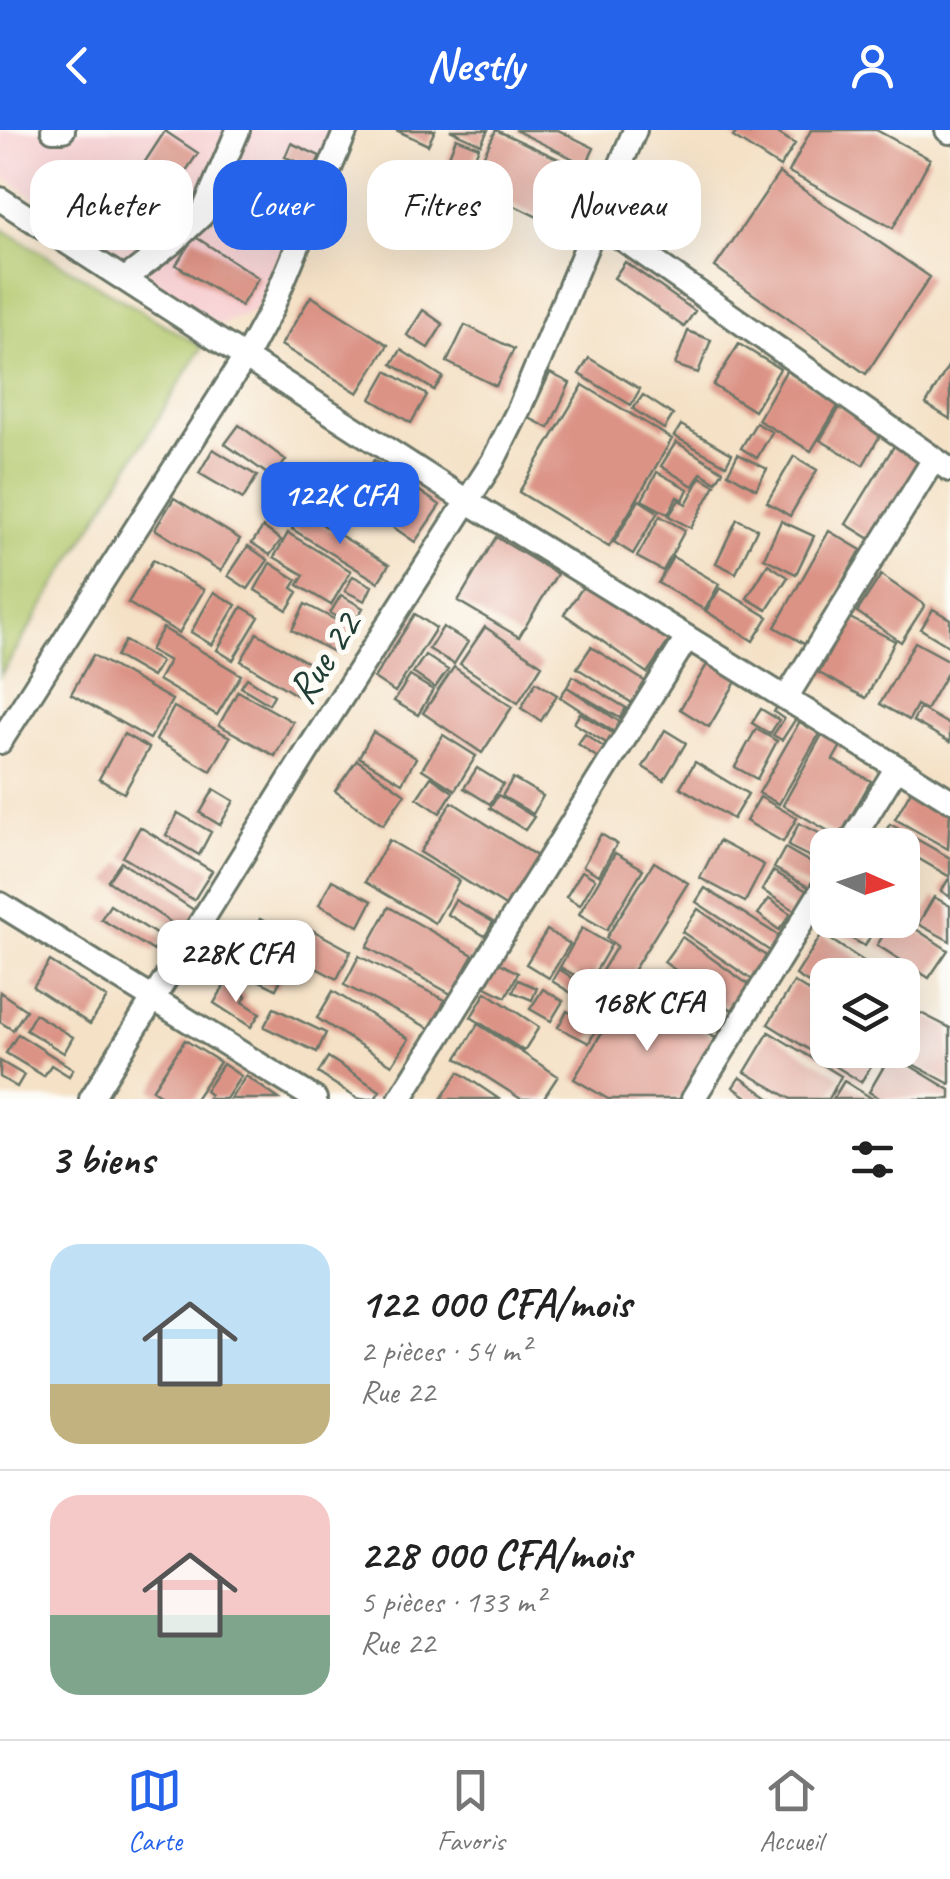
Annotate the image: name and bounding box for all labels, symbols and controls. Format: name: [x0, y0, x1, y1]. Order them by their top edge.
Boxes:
text: Nestly: [426, 37, 524, 94]
icon: back: [50, 38, 105, 93]
icon: person: [845, 38, 900, 93]
chip: Acheter: [30, 160, 193, 250]
chip: Louer: [213, 160, 347, 250]
chip: Filtres: [367, 160, 513, 250]
chip: Nouveau: [533, 160, 701, 250]
pin: 122K CFA: [237, 462, 443, 547]
text: 122K CFA: [283, 474, 397, 515]
street label: Rue 22: [275, 600, 375, 714]
north arrow: [810, 828, 920, 938]
map controls: [810, 828, 920, 1068]
pin: 228K CFA: [133, 920, 339, 1005]
text: 228K CFA: [179, 932, 293, 973]
button: layers: [810, 958, 920, 1068]
pin: 168K CFA: [544, 969, 750, 1054]
text: 168K CFA: [590, 981, 704, 1022]
icon: filters: [845, 1132, 900, 1187]
text: 3 biens: [50, 1133, 154, 1186]
text: 122 000 CFA/mois: [360, 1277, 631, 1330]
icon: home: [130, 1284, 250, 1404]
text: 2 pièces · 54 m²: [360, 1330, 529, 1371]
text: Rue 22: [360, 1371, 435, 1412]
text: 228 000 CFA/mois: [360, 1528, 631, 1581]
icon: home: [130, 1535, 250, 1655]
text: 5 pièces · 133 m²: [360, 1581, 544, 1622]
text: Rue 22: [360, 1622, 435, 1663]
tab: Carte: [127, 1763, 182, 1858]
tab: Favoris: [437, 1763, 505, 1858]
tab: Accueil: [759, 1763, 823, 1858]

